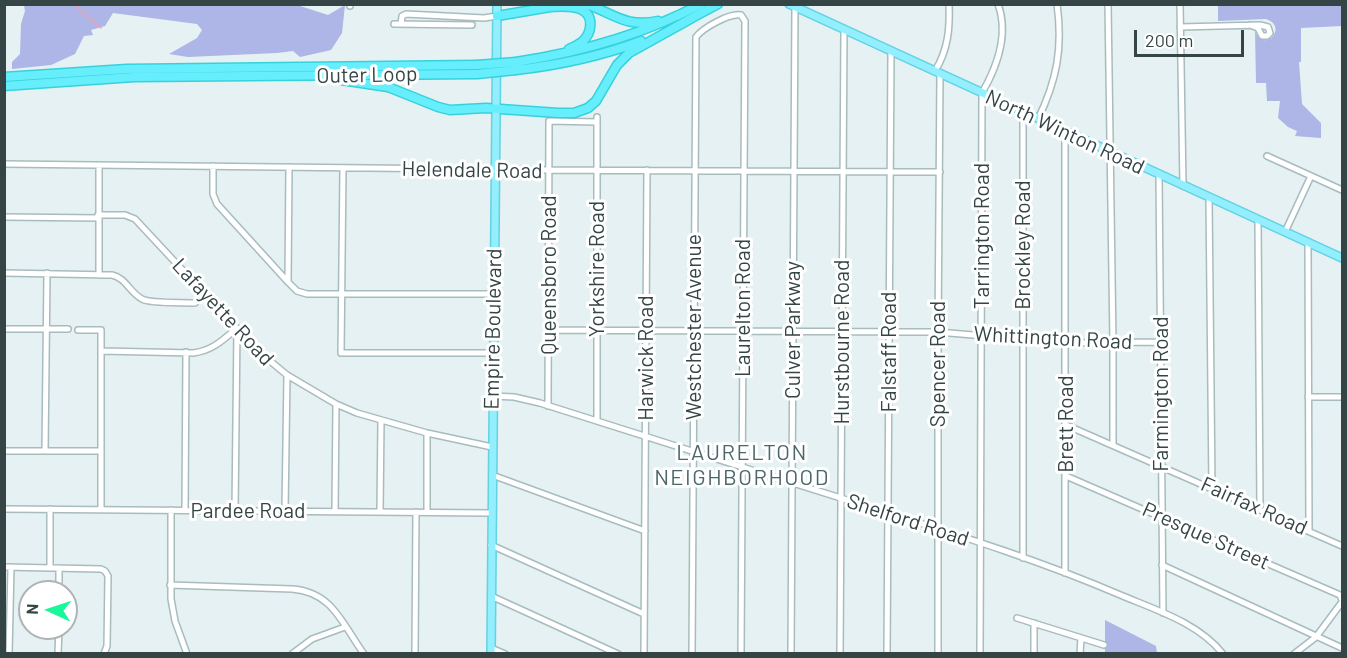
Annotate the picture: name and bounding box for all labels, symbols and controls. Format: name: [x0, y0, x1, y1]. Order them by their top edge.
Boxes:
scale bar: [1137, 18, 1246, 56]
text: 200 m: [1145, 29, 1193, 51]
street label: Outer Loop: [316, 62, 418, 88]
street label: North Winton Road: [981, 84, 1149, 180]
street label: Helendale Road: [401, 156, 543, 184]
street label: Tarrington Road: [969, 163, 995, 309]
street label: Brockley Road: [1010, 180, 1036, 310]
street label: Queensboro Road: [536, 195, 562, 355]
street label: Yorkshire Road: [584, 201, 610, 337]
street label: Westchester Avenue: [681, 234, 707, 420]
street label: Laurelton Road: [730, 239, 756, 377]
street label: Empire Boulevard: [479, 248, 507, 410]
street label: Lafayette Road: [167, 253, 279, 371]
street label: Hurstbourne Road: [829, 260, 855, 424]
street label: Culver Parkway: [780, 261, 806, 399]
street label: Falstaff Road: [876, 292, 902, 412]
street label: Harwick Road: [633, 295, 659, 421]
street label: Spencer Road: [925, 301, 951, 427]
street label: Farmington Road: [1148, 316, 1174, 472]
street label: Whittington Road: [973, 321, 1133, 355]
street label: Brett Road: [1053, 375, 1079, 473]
district label: LAURELTON NEIGHBORHOOD: [654, 440, 830, 492]
street label: Fairfax Road: [1197, 471, 1311, 541]
street label: Shelford Road: [844, 488, 972, 552]
street label: Presque Street: [1138, 497, 1274, 575]
street label: Pardee Road: [190, 498, 306, 524]
north arrow: [18, 580, 78, 640]
text: N: [22, 603, 41, 615]

